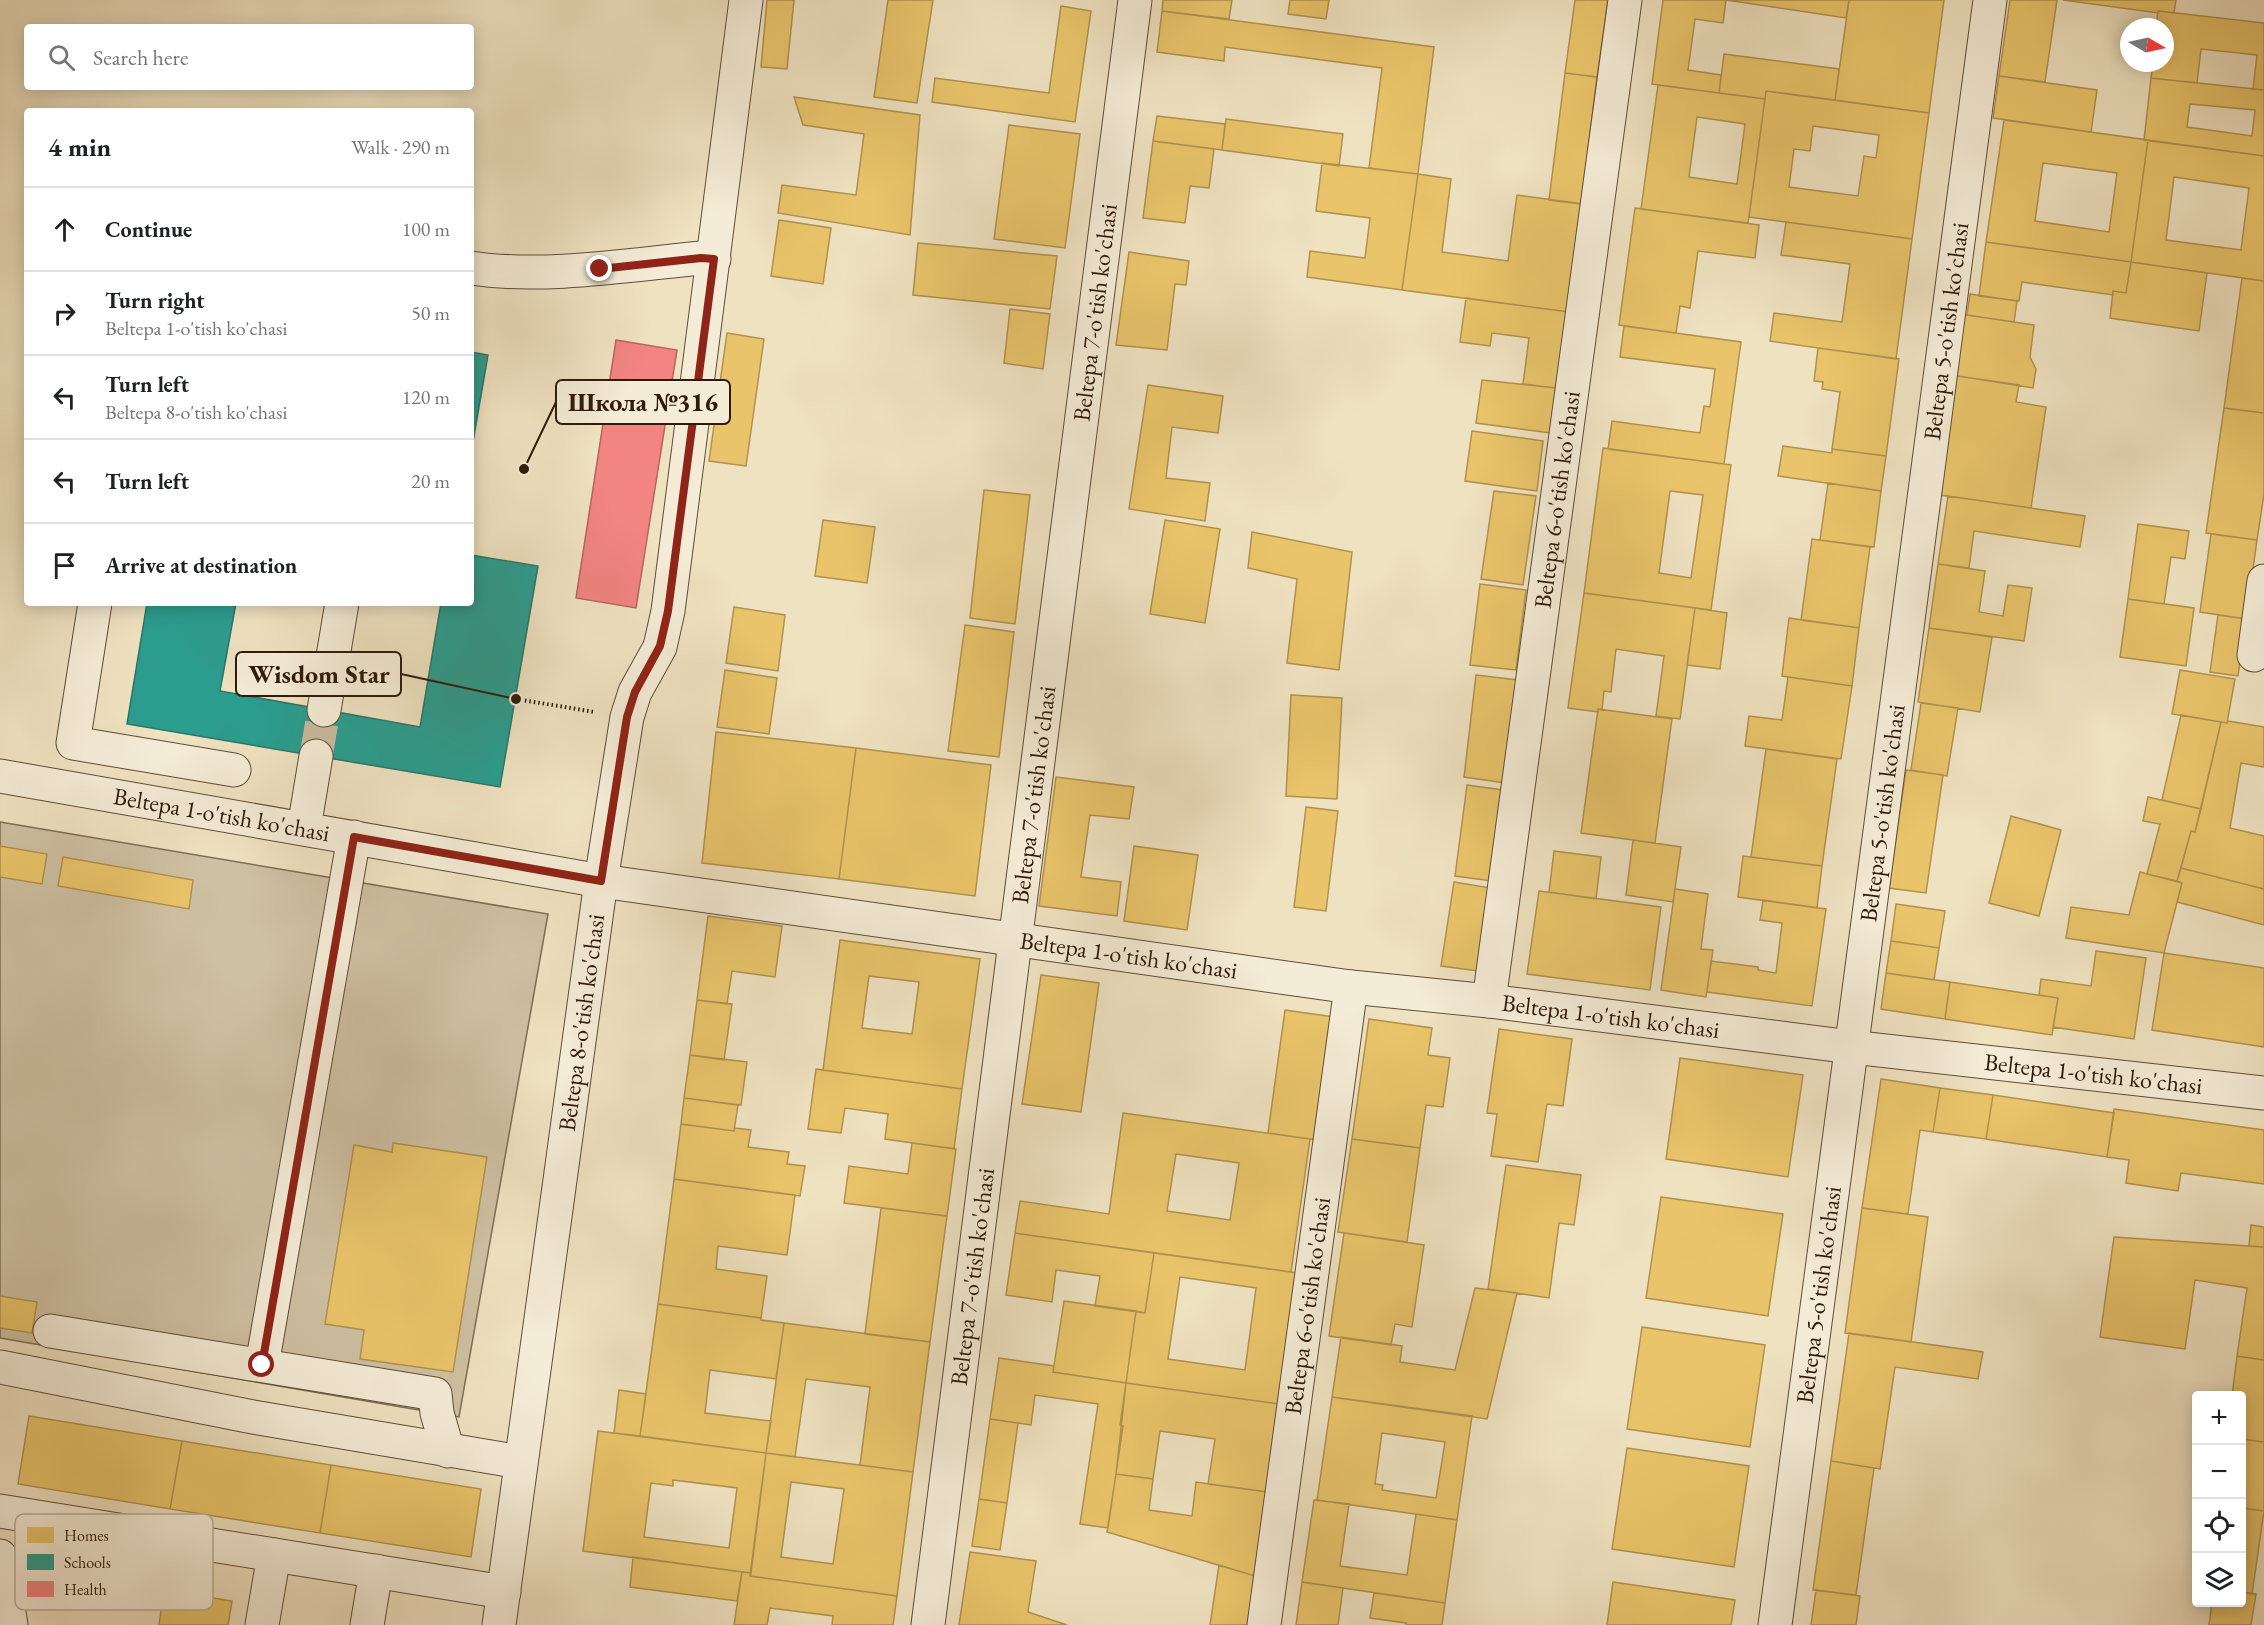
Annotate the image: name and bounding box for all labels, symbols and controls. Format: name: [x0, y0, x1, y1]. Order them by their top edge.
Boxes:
north arrow: [2120, 18, 2174, 72]
search box: [24, 24, 474, 90]
icon: search: [45, 41, 78, 74]
text: Search here: [93, 43, 188, 72]
text: 4 min: [48, 130, 111, 164]
text: Walk · 290 m: [351, 134, 450, 160]
street label: Beltepa 7-o'tish ko'chasi: [1065, 202, 1124, 423]
icon: ahead: [48, 213, 81, 246]
text: Continue: [105, 215, 192, 244]
text: 100 m: [402, 216, 450, 242]
street label: Beltepa 5-o'tish ko'chasi: [1916, 220, 1975, 442]
route end: [586, 255, 612, 281]
text: Turn right: [105, 286, 204, 315]
icon: right: [48, 297, 81, 330]
text: 50 m: [411, 300, 450, 326]
text: Beltepa 1-o'tish ko'chasi: [105, 315, 287, 341]
text: Turn left: [105, 370, 189, 399]
callout: Школа №316: [556, 380, 730, 424]
icon: left: [48, 381, 81, 414]
text: 120 m: [402, 384, 450, 410]
text: Школа №316: [568, 385, 718, 419]
street label: Beltepa 6-o'tish ko'chasi: [1527, 389, 1587, 610]
text: Beltepa 8-o'tish ko'chasi: [105, 399, 287, 425]
icon: left: [48, 465, 81, 498]
text: Turn left: [105, 467, 189, 496]
text: 20 m: [411, 468, 450, 494]
icon: arrive: [48, 549, 81, 582]
text: Arrive at destination: [105, 551, 297, 580]
callout: Wisdom Star: [236, 652, 401, 696]
text: Wisdom Star: [248, 657, 390, 691]
street label: Beltepa 7-o'tish ko'chasi: [1004, 684, 1063, 905]
street label: Beltepa 5-o'tish ko'chasi: [1852, 702, 1912, 924]
street label: Beltepa 1-o'tish ko'chasi: [111, 780, 332, 848]
street label: Beltepa 8-o'tish ko'chasi: [551, 912, 611, 1133]
street label: Beltepa 1-o'tish ko'chasi: [1018, 924, 1239, 986]
street label: Beltepa 1-o'tish ko'chasi: [1500, 987, 1722, 1045]
street label: Beltepa 1-o'tish ko'chasi: [1983, 1046, 2204, 1101]
street label: Beltepa 7-o'tish ko'chasi: [943, 1166, 1001, 1387]
street label: Beltepa 5-o'tish ko'chasi: [1788, 1184, 1848, 1405]
street label: Beltepa 6-o'tish ko'chasi: [1277, 1195, 1337, 1417]
route start: [248, 1351, 274, 1377]
map controls: [2192, 1391, 2246, 1607]
button: +: [2192, 1391, 2246, 1445]
button: −: [2192, 1445, 2246, 1499]
button: locate: [2192, 1499, 2246, 1553]
legend: [15, 1514, 213, 1610]
text: Homes: [64, 1525, 109, 1546]
text: Schools: [64, 1552, 111, 1573]
button: layers: [2192, 1553, 2246, 1607]
text: Health: [64, 1579, 107, 1600]

